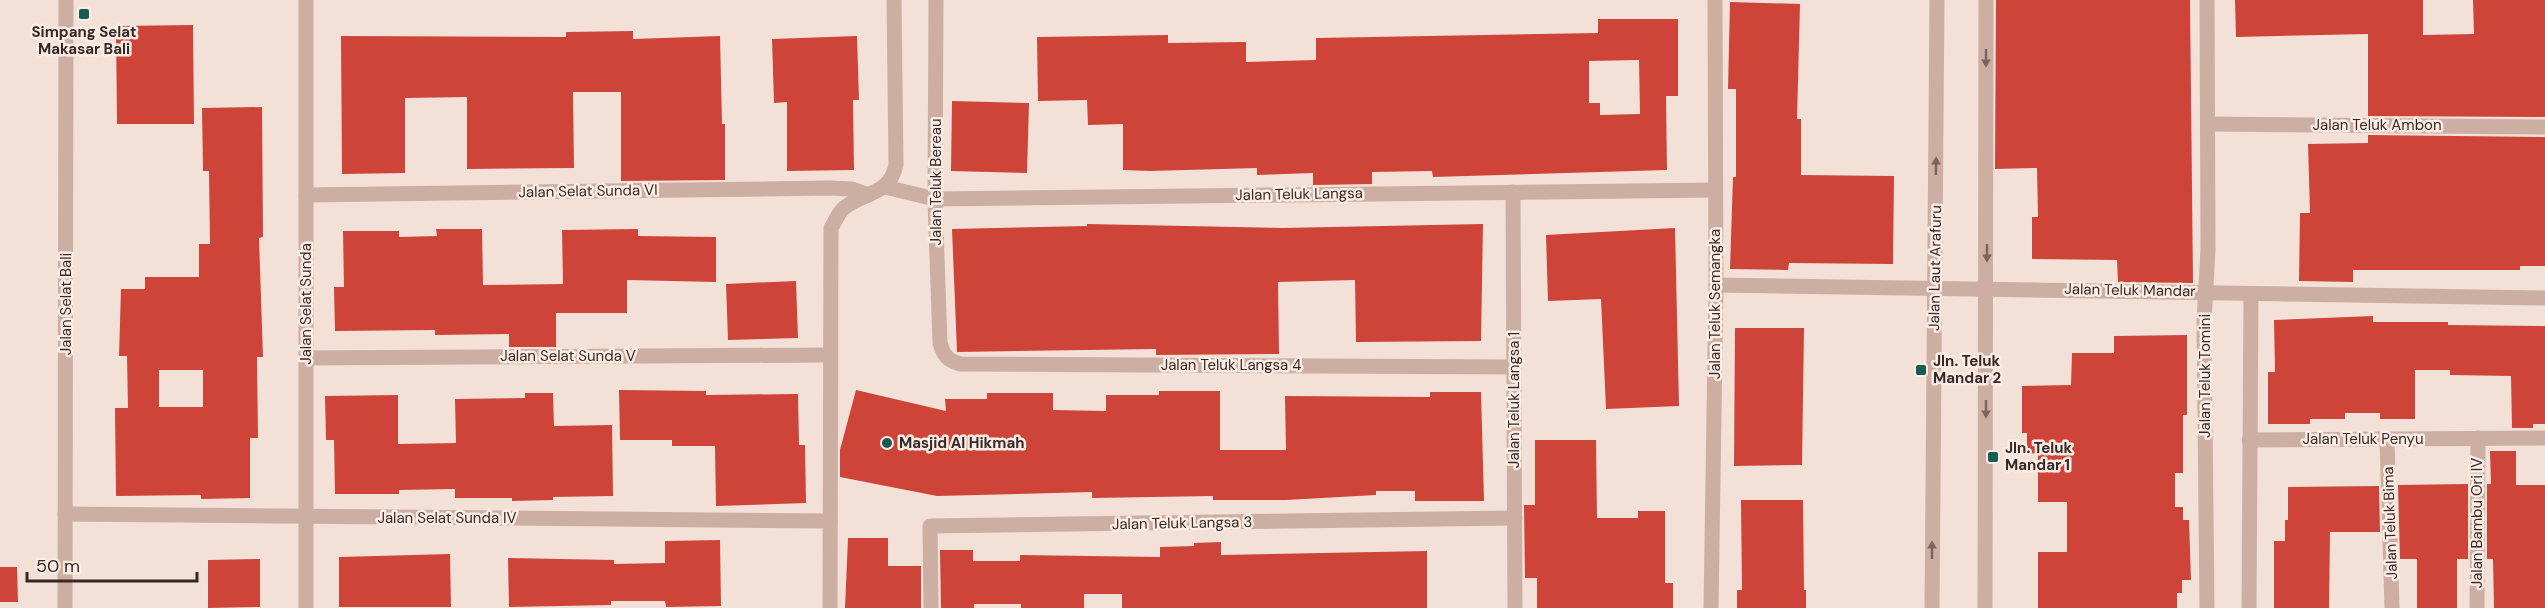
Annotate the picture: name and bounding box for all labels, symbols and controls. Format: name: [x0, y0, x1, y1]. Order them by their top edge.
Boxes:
marker: Simpang Selat Makasar Bali: [77, 7, 91, 21]
place label: Simpang Selat Makasar Bali: [32, 22, 136, 59]
one-way arrow: [1981, 49, 1991, 68]
street label: Jalan Teluk Ambon: [2312, 115, 2442, 135]
street label: Jalan Teluk Bereau: [926, 119, 946, 245]
one-way arrow: [1931, 157, 1940, 176]
street label: Jalan Selat Sunda VI: [518, 180, 658, 202]
street label: Jalan Teluk Langsa: [1235, 183, 1363, 205]
street label: Jalan Laut Arafuru: [1924, 205, 1946, 331]
street label: Jalan Teluk Semangka: [1705, 229, 1725, 379]
street label: Jalan Selat Sunda: [296, 243, 316, 365]
one-way arrow: [1982, 244, 1992, 263]
street label: Jalan Selat Bali: [56, 253, 76, 355]
street label: Jalan Teluk Mandar: [2064, 279, 2196, 301]
street label: Jalan Teluk Tomini: [2195, 314, 2215, 438]
street label: Jalan Teluk Langsa 1: [1504, 332, 1524, 468]
street label: Jalan Selat Sunda V: [500, 346, 636, 366]
place label: Jln. Teluk Mandar 2: [1933, 351, 2002, 388]
street label: Jalan Teluk Langsa 4: [1161, 355, 1301, 375]
marker: Jln. Teluk Mandar 2: [1914, 363, 1928, 377]
one-way arrow: [1981, 400, 1991, 419]
street label: Jalan Teluk Penyu: [2303, 429, 2423, 449]
place label: Masjid Al Hikmah: [899, 433, 1024, 453]
marker: Masjid Al Hikmah: [880, 436, 894, 450]
place label: Jln. Teluk Mandar 1: [2005, 438, 2073, 475]
marker: Jln. Teluk Mandar 1: [1986, 450, 2000, 464]
street label: Jalan Bambu Ori IV: [2467, 458, 2487, 588]
street label: Jalan Teluk Bima: [2378, 466, 2402, 580]
street label: Jalan Selat Sunda IV: [377, 508, 517, 528]
street label: Jalan Teluk Langsa 3: [1112, 512, 1252, 534]
one-way arrow: [1927, 540, 1937, 559]
scale bar: [27, 545, 196, 583]
text: 50 m: [36, 554, 80, 578]

